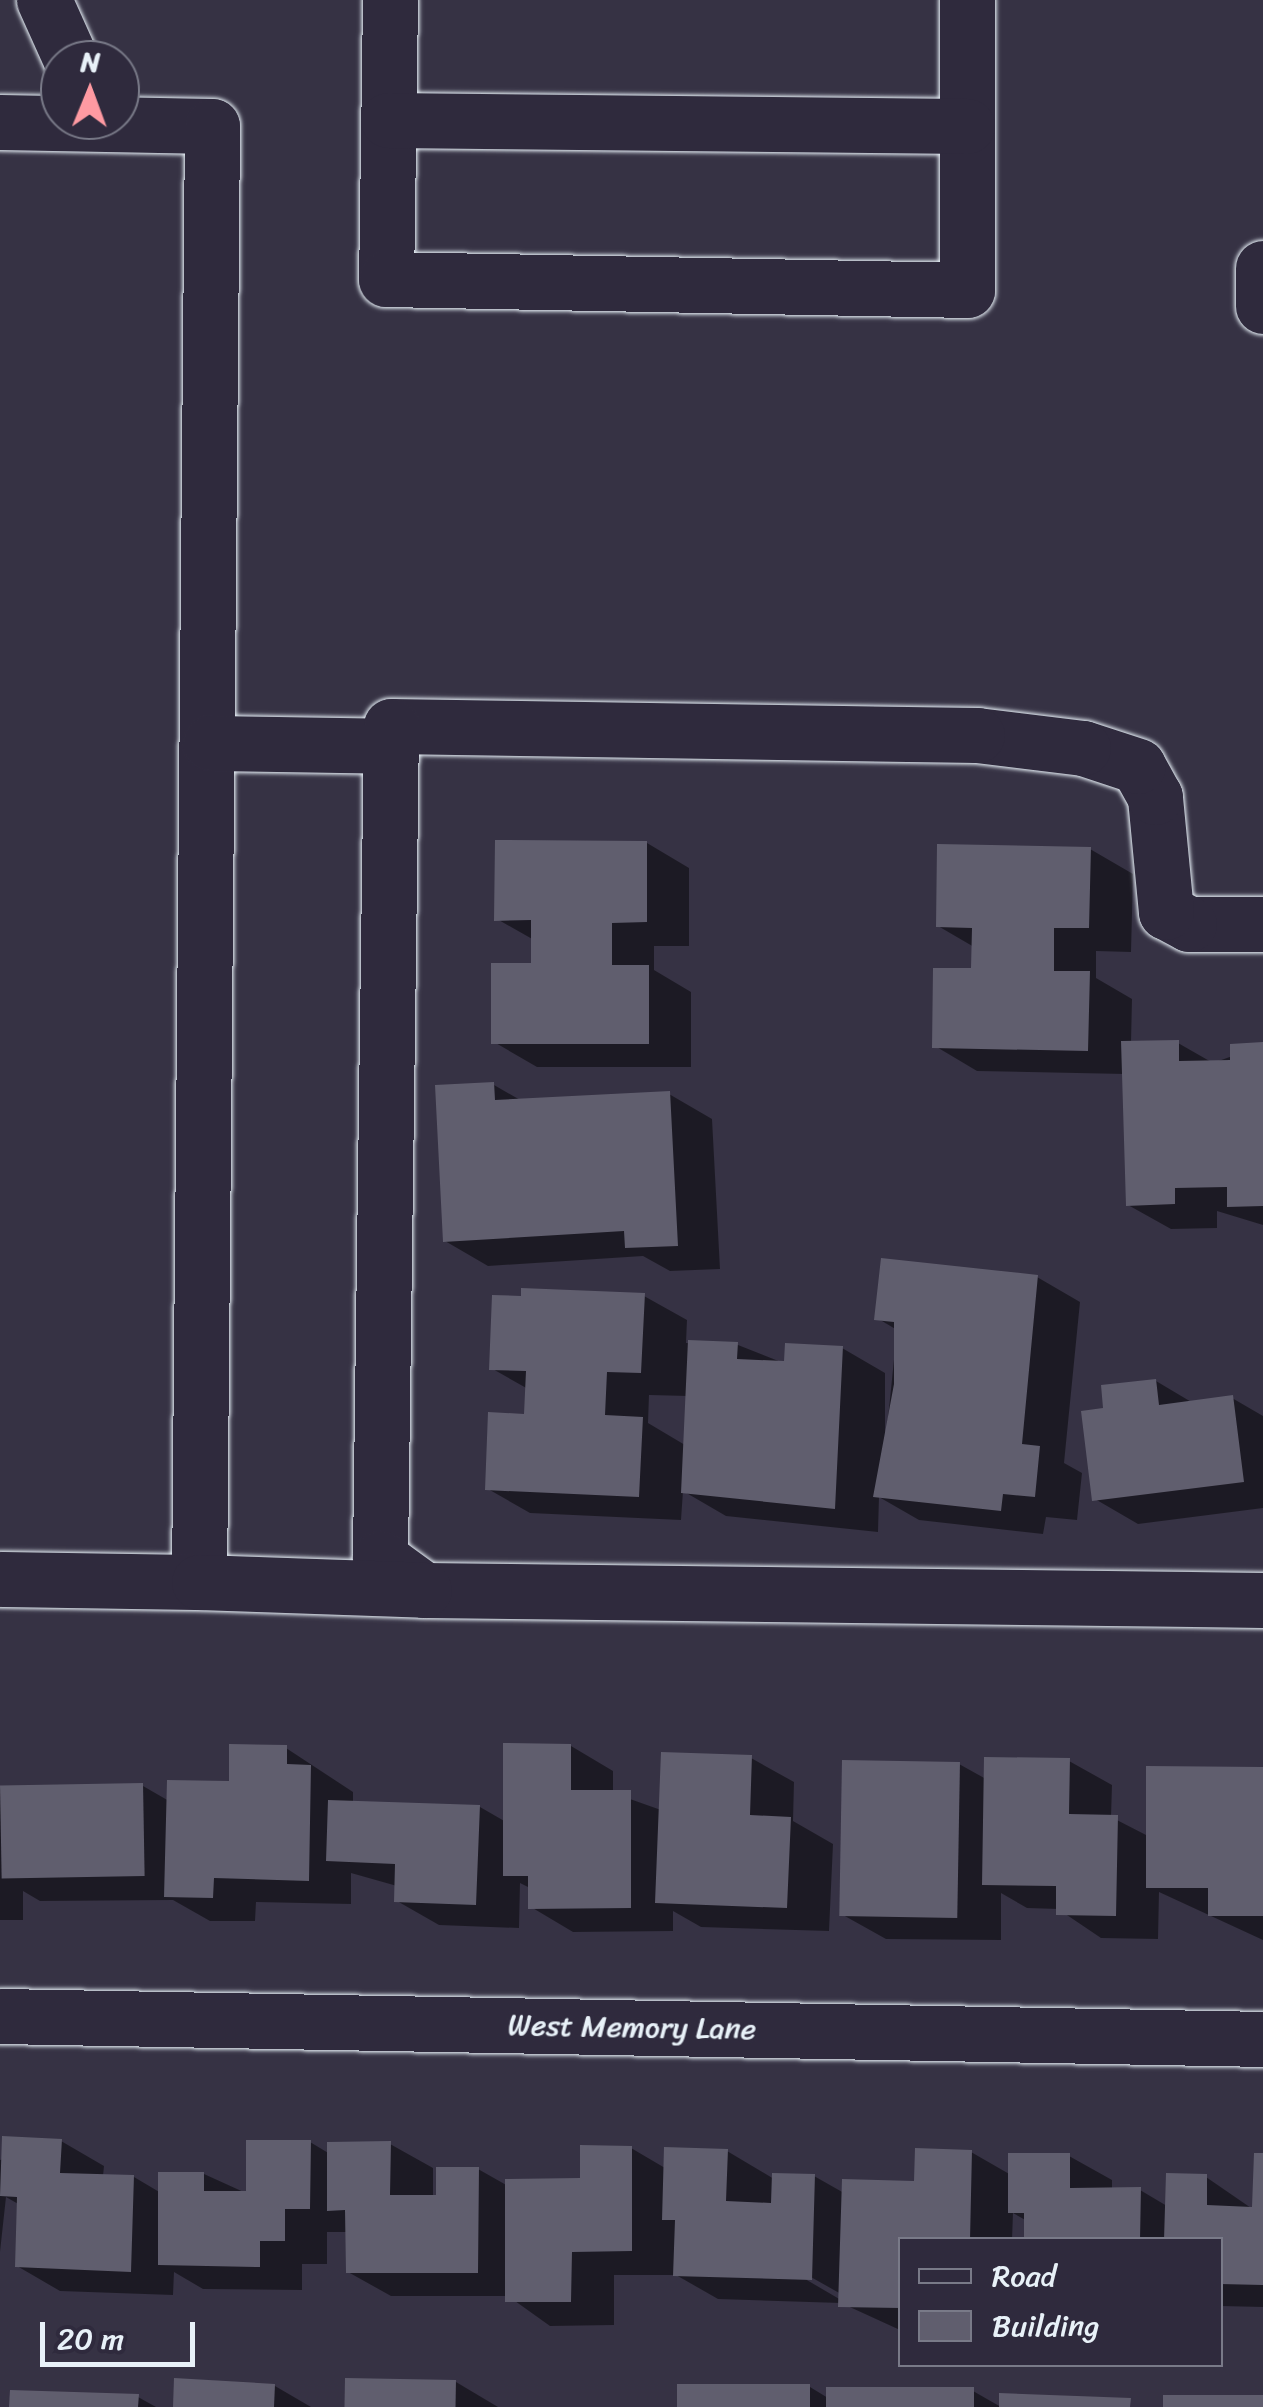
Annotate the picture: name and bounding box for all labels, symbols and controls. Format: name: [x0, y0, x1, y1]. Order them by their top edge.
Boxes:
text: N: [80, 37, 101, 86]
north arrow: [40, 40, 140, 140]
street label: West Memory Lane: [508, 2007, 756, 2047]
legend: [898, 2237, 1223, 2367]
text: Road: [992, 2249, 1056, 2303]
text: Building: [992, 2299, 1099, 2353]
scale bar: [45, 2302, 200, 2364]
text: 20 m: [57, 2312, 124, 2366]

